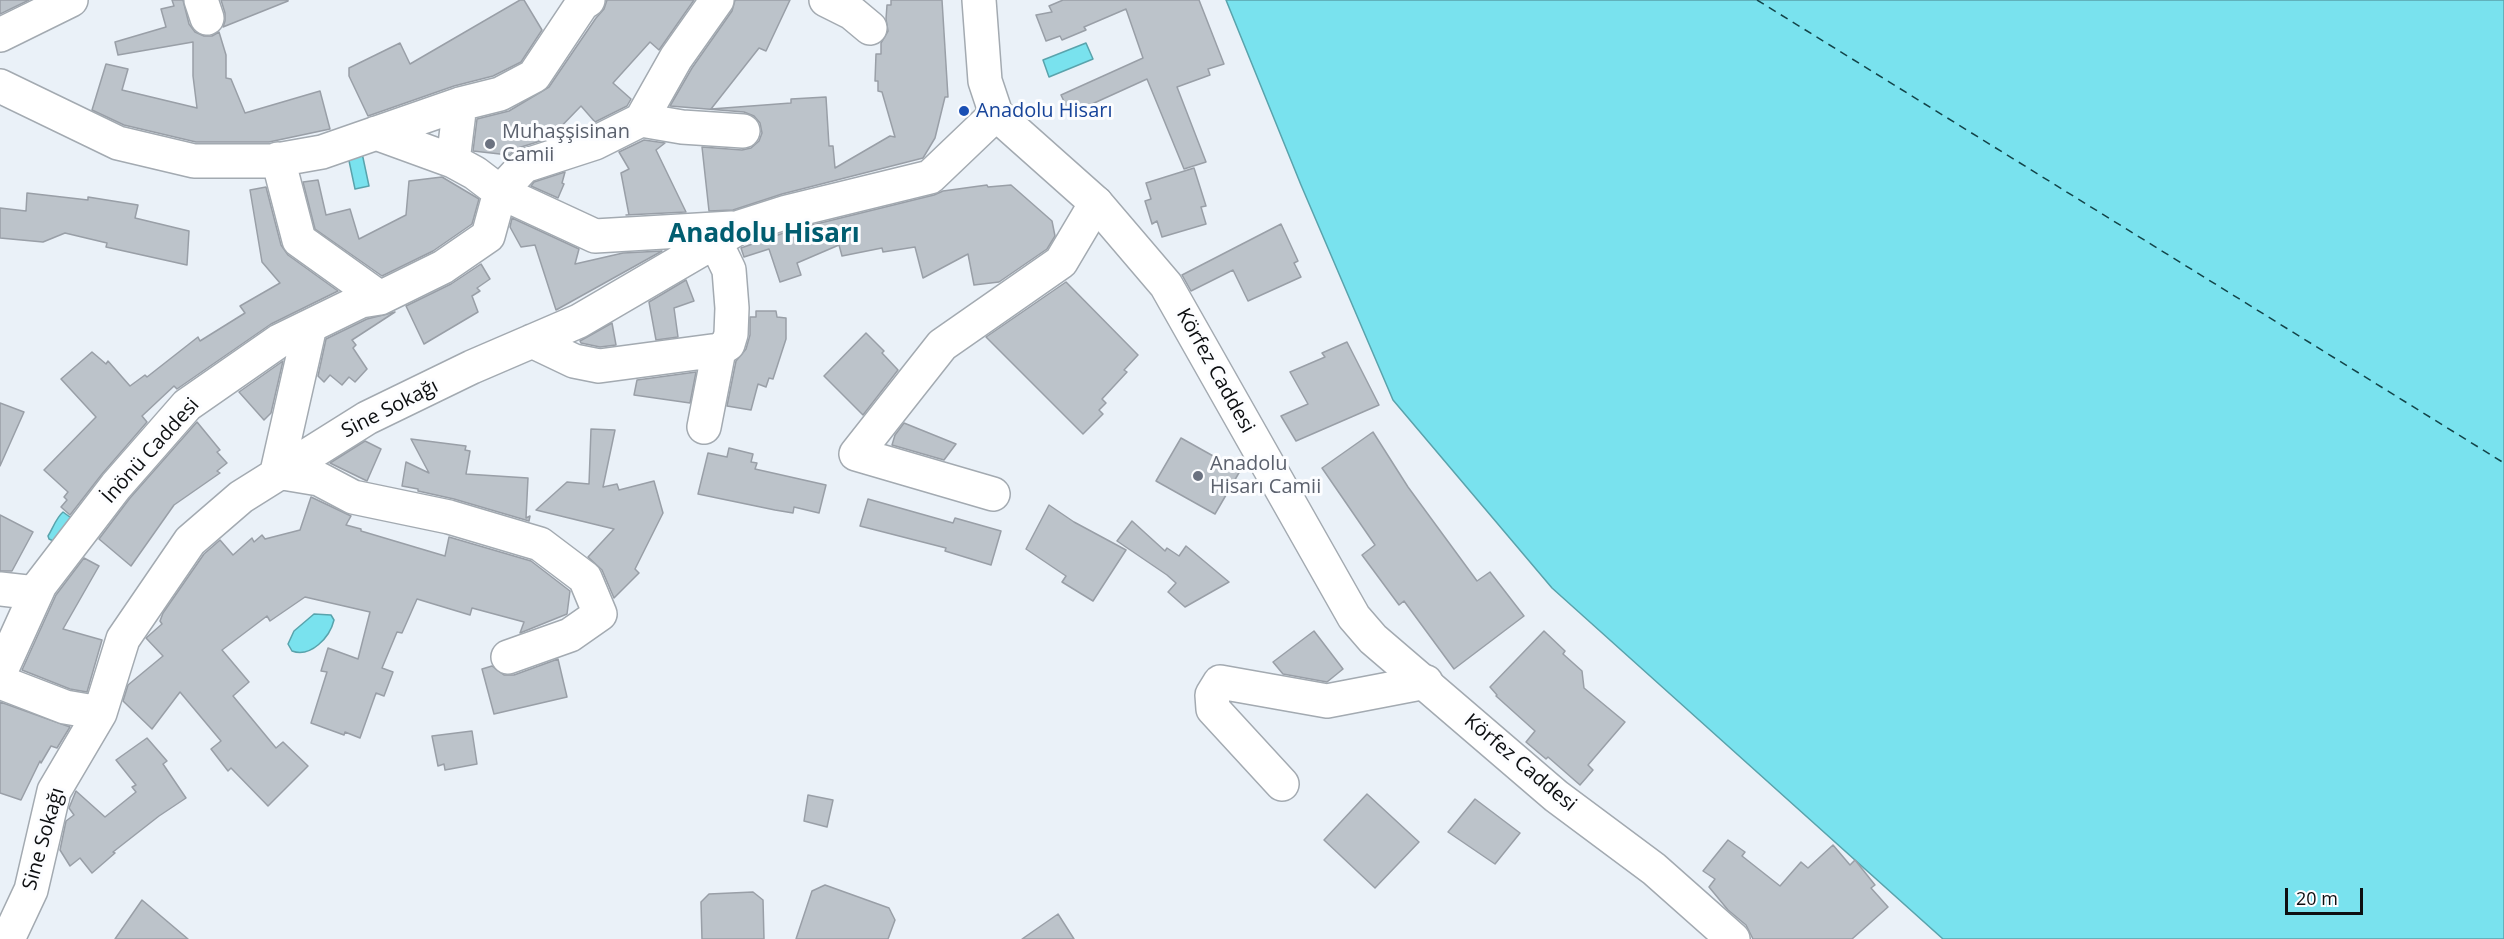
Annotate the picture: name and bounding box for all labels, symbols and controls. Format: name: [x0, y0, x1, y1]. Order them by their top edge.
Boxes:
place label: Anadolu Hisarı: [976, 99, 1112, 123]
marker: Anadolu Hisarı: [957, 104, 971, 118]
place label: Muhaşşisinan Camii: [502, 120, 630, 167]
marker: Muhaşşisinan Camii: [483, 137, 497, 151]
district label: Anadolu Hisarı: [668, 219, 860, 251]
street label: Körfez Caddesi: [1171, 304, 1259, 438]
street label: Sine Sokağı: [338, 374, 442, 444]
street label: İnönü Caddesi: [97, 393, 205, 509]
place label: Anadolu Hisarı Camii: [1210, 452, 1321, 499]
marker: Anadolu Hisarı Camii: [1191, 469, 1205, 483]
street label: Körfez Caddesi: [1459, 709, 1581, 817]
street label: Sine Sokağı: [18, 785, 70, 893]
scale bar: [2288, 876, 2366, 914]
text: 20 m: [2296, 886, 2338, 910]

